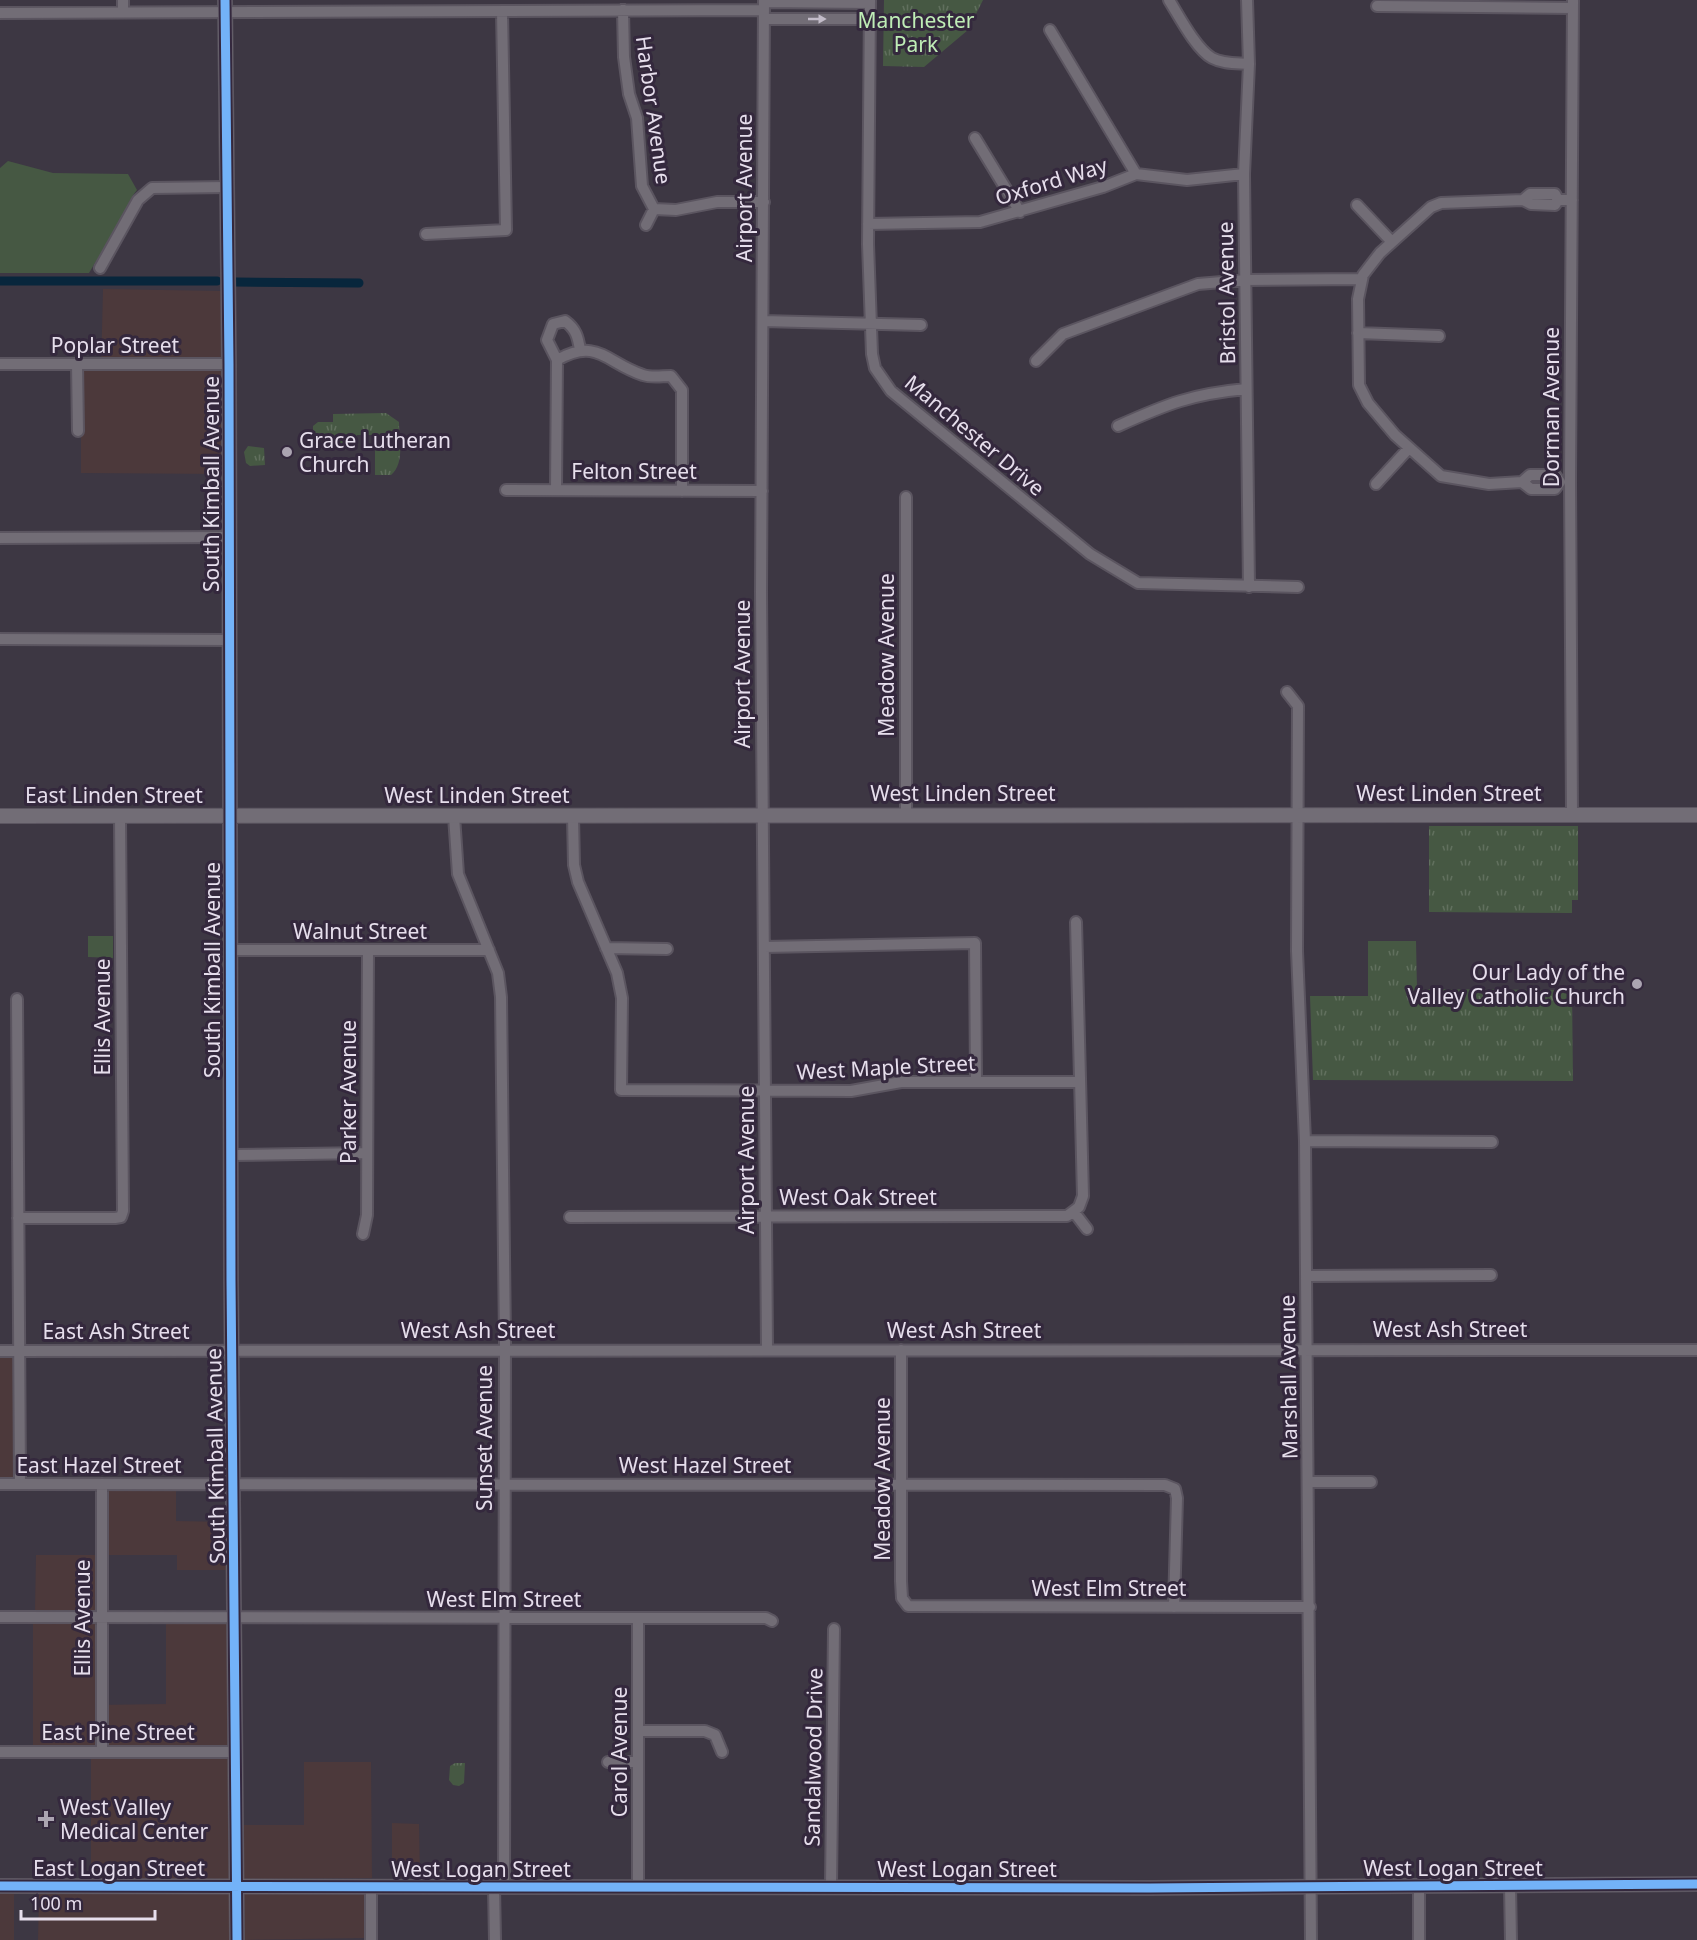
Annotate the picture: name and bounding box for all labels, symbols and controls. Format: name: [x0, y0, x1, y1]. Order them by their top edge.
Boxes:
park label: Manchester Park: [858, 6, 975, 58]
one-way arrow: [807, 14, 826, 24]
street label: Harbor Avenue: [630, 34, 678, 186]
street label: Airport Avenue: [730, 114, 758, 262]
street label: Oxford Way: [992, 151, 1111, 211]
street label: Bristol Avenue: [1211, 221, 1241, 365]
street label: Dorman Avenue: [1537, 327, 1565, 487]
street label: Poplar Street: [51, 331, 180, 359]
street label: Manchester Drive: [899, 368, 1051, 502]
street label: South Kimball Avenue: [197, 376, 225, 592]
place label: Grace Lutheran Church: [299, 426, 451, 478]
marker: Grace Lutheran Church: [280, 445, 294, 459]
street label: Felton Street: [571, 457, 697, 485]
street label: Meadow Avenue: [872, 573, 900, 737]
street label: Airport Avenue: [728, 600, 756, 748]
street label: West Linden Street: [870, 779, 1056, 807]
street label: West Linden Street: [1356, 779, 1542, 807]
street label: East Linden Street: [25, 781, 203, 809]
street label: West Linden Street: [384, 781, 570, 809]
street label: South Kimball Avenue: [198, 862, 226, 1078]
street label: Walnut Street: [293, 917, 427, 945]
street label: Ellis Avenue: [88, 958, 116, 1076]
place label: Our Lady of the Valley Catholic Church: [1407, 958, 1625, 1010]
marker: Our Lady of the Valley Catholic Church: [1630, 977, 1644, 991]
street label: Parker Avenue: [334, 1020, 362, 1164]
street label: West Maple Street: [796, 1048, 977, 1086]
street label: Airport Avenue: [732, 1086, 760, 1234]
street label: West Oak Street: [779, 1183, 937, 1211]
street label: Marshall Avenue: [1273, 1295, 1303, 1459]
street label: West Ash Street: [1373, 1315, 1528, 1343]
street label: West Ash Street: [401, 1316, 556, 1344]
street label: West Ash Street: [887, 1316, 1042, 1344]
street label: East Ash Street: [42, 1317, 190, 1345]
street label: South Kimball Avenue: [199, 1348, 231, 1564]
street label: Sunset Avenue: [470, 1365, 498, 1511]
street label: Meadow Avenue: [868, 1397, 896, 1561]
street label: East Hazel Street: [16, 1451, 182, 1479]
street label: West Hazel Street: [619, 1451, 792, 1479]
street label: Ellis Avenue: [68, 1559, 96, 1677]
street label: West Elm Street: [1032, 1574, 1187, 1602]
street label: West Elm Street: [427, 1585, 582, 1613]
street label: Sandalwood Drive: [797, 1667, 829, 1847]
street label: Carol Avenue: [605, 1687, 633, 1817]
street label: East Pine Street: [41, 1718, 195, 1746]
place label: West Valley Medical Center: [60, 1793, 208, 1845]
marker: West Valley Medical Center: [37, 1810, 55, 1828]
street label: East Logan Street: [33, 1854, 205, 1882]
street label: West Logan Street: [1363, 1854, 1543, 1882]
street label: West Logan Street: [391, 1855, 571, 1883]
street label: West Logan Street: [877, 1855, 1057, 1883]
scale bar: [21, 1883, 154, 1921]
text: 100 m: [30, 1891, 82, 1915]

